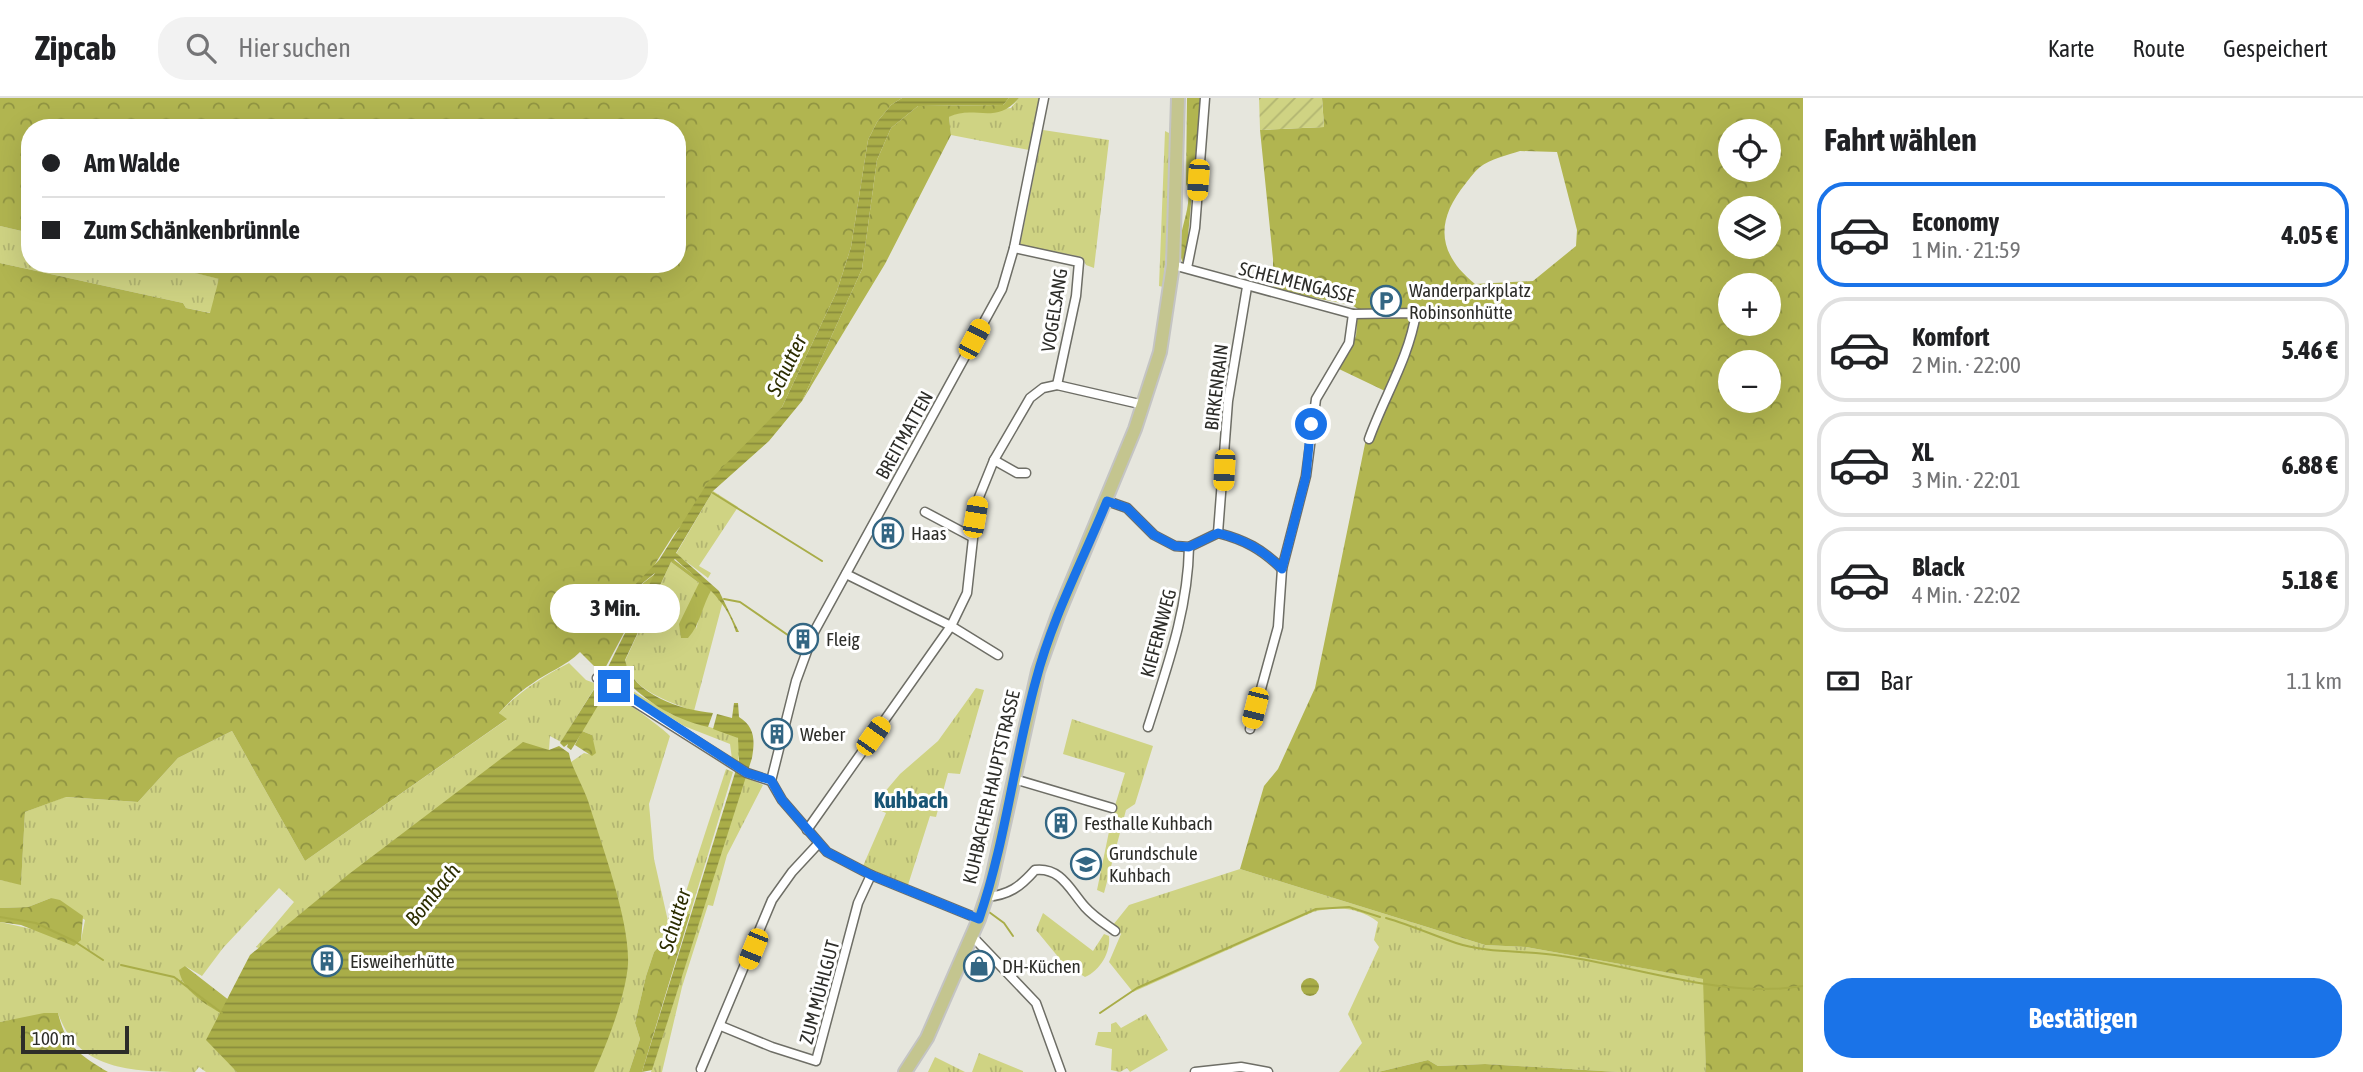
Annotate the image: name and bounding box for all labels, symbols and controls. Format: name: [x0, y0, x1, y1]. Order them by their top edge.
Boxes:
search box: [158, 17, 648, 80]
text: Zipcab: [35, 29, 116, 67]
icon: search: [182, 29, 220, 67]
text: Hier suchen: [238, 33, 351, 63]
text: Karte: [2048, 35, 2094, 62]
text: Route: [2132, 35, 2185, 62]
text: Gespeichert: [2223, 35, 2328, 62]
map controls: [1718, 119, 1781, 413]
button: locate: [1718, 119, 1781, 182]
text: Fahrt wählen: [1824, 121, 1977, 158]
text: Am Walde: [84, 148, 180, 178]
car: [1187, 158, 1210, 202]
button: layers: [1718, 196, 1781, 259]
icon: car: [1828, 203, 1891, 266]
text: Economy: [1912, 207, 1999, 237]
text: Zum Schänkenbrünnle: [84, 215, 300, 245]
text: 4.05 €: [2281, 220, 2338, 250]
text: 1 Min. · 21:59: [1912, 237, 2020, 263]
street label: SCHELMENGASSE: [1237, 257, 1357, 307]
street label: VOGELSANG: [1037, 267, 1071, 353]
button: +: [1718, 273, 1781, 336]
place label: Wanderparkplatz Robinsonhütte: [1409, 279, 1531, 323]
parking icon: Wanderparkplatz Robinsonhütte: [1369, 284, 1403, 318]
car: [955, 316, 994, 362]
icon: car: [1828, 318, 1891, 381]
text: Komfort: [1912, 322, 1989, 352]
water label: Schutter: [761, 330, 811, 400]
text: 5.46 €: [2281, 335, 2338, 365]
street label: BIRKENRAIN: [1200, 343, 1232, 431]
button: −: [1718, 350, 1781, 413]
text: 2 Min. · 22:00: [1912, 352, 2021, 378]
street label: BREITMATTEN: [871, 387, 937, 483]
route start: [1295, 408, 1327, 440]
icon: car: [1828, 433, 1891, 496]
text: XL: [1912, 437, 1934, 467]
car: [1213, 448, 1236, 492]
text: 6.88 €: [2281, 450, 2338, 480]
text: 3 Min. · 22:01: [1912, 467, 2021, 493]
car: [962, 494, 989, 540]
building icon: Haas: [871, 516, 905, 550]
place label: Haas: [911, 522, 947, 544]
icon: car: [1828, 548, 1891, 611]
text: Black: [1912, 552, 1964, 582]
text: 5.18 €: [2281, 565, 2338, 595]
text: 4 Min. · 22:02: [1912, 582, 2021, 608]
callout: 3 Min.: [549, 584, 679, 634]
street label: KIEFERNWEG: [1136, 586, 1180, 680]
text: 3 Min.: [590, 595, 640, 621]
building icon: Fleig: [786, 622, 820, 656]
place label: Fleig: [826, 628, 860, 650]
icon: cash: [1824, 662, 1862, 700]
text: Bar: [1880, 666, 1912, 696]
text: 1.1 km: [2286, 668, 2342, 694]
route end: [598, 670, 630, 702]
car: [1240, 685, 1271, 731]
street label: KUHBACHER HAUPTSTRASSE: [958, 688, 1024, 886]
car: [853, 713, 894, 759]
building icon: Weber: [760, 717, 794, 751]
place label: Weber: [800, 723, 845, 745]
district label: Kuhbach: [874, 787, 948, 813]
building icon: Festhalle Kuhbach: [1044, 806, 1078, 840]
place label: Festhalle Kuhbach: [1084, 812, 1213, 834]
place label: Grundschule Kuhbach: [1109, 842, 1198, 886]
school or university icon: Grundschule Kuhbach: [1069, 847, 1103, 881]
water label: Bombach: [400, 858, 464, 930]
water label: Schutter: [653, 885, 695, 955]
car: [736, 926, 771, 972]
street label: ZUM MÜHLGUT: [795, 937, 844, 1046]
building icon: Eisweiherhütte: [310, 944, 344, 978]
shop icon: DH-Küchen: [962, 949, 996, 983]
place label: Eisweiherhütte: [350, 950, 455, 972]
place label: DH-Küchen: [1002, 955, 1081, 977]
button: Bestätigen: [1824, 978, 2342, 1058]
scale bar: [21, 1023, 130, 1055]
text: 100 m: [32, 1027, 75, 1049]

